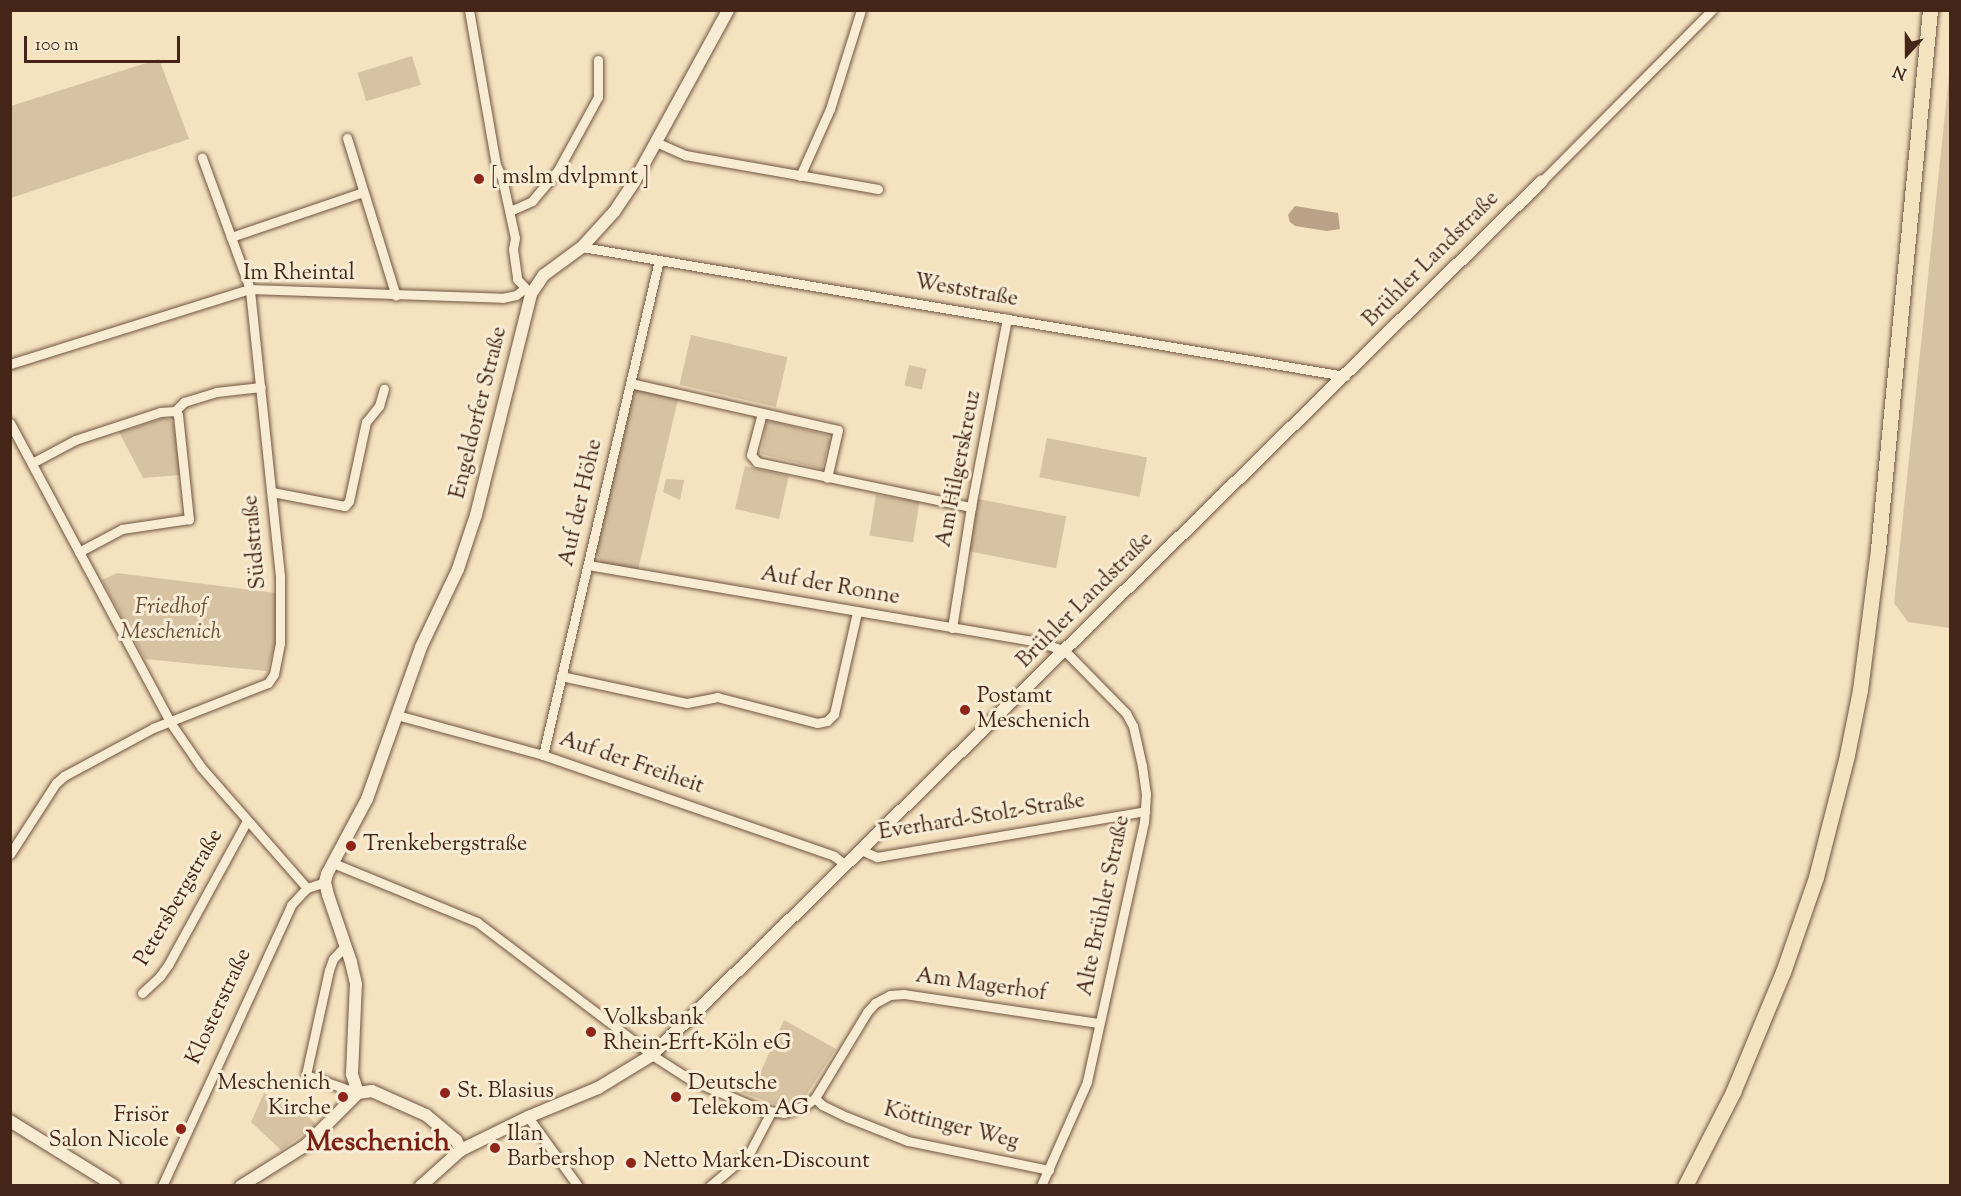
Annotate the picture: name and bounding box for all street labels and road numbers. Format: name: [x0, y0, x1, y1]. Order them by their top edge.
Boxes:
street label: Brühler Landstraße: [1358, 186, 1506, 334]
street label: Im Rheintal: [243, 262, 355, 288]
street label: Weststraße: [912, 270, 1020, 314]
street label: Engeldorfer Straße: [446, 324, 514, 502]
street label: Am Hilgerskreuz: [932, 388, 988, 550]
street label: Auf der Höhe: [555, 437, 609, 569]
street label: Südstraße: [239, 494, 273, 590]
street label: Brühler Landstraße: [1012, 527, 1160, 675]
street label: Auf der Ronne: [758, 562, 902, 612]
street label: Auf der Freiheit: [555, 727, 707, 801]
street label: Everhard-Stolz-Straße: [877, 789, 1087, 847]
street label: Alte Brühler Straße: [1073, 813, 1137, 999]
street label: Petersbergstraße: [130, 825, 230, 971]
street label: Klosterstraße: [182, 945, 258, 1069]
street label: Am Magerhof: [914, 964, 1048, 1008]
street label: Köttinger Weg: [881, 1097, 1021, 1157]

